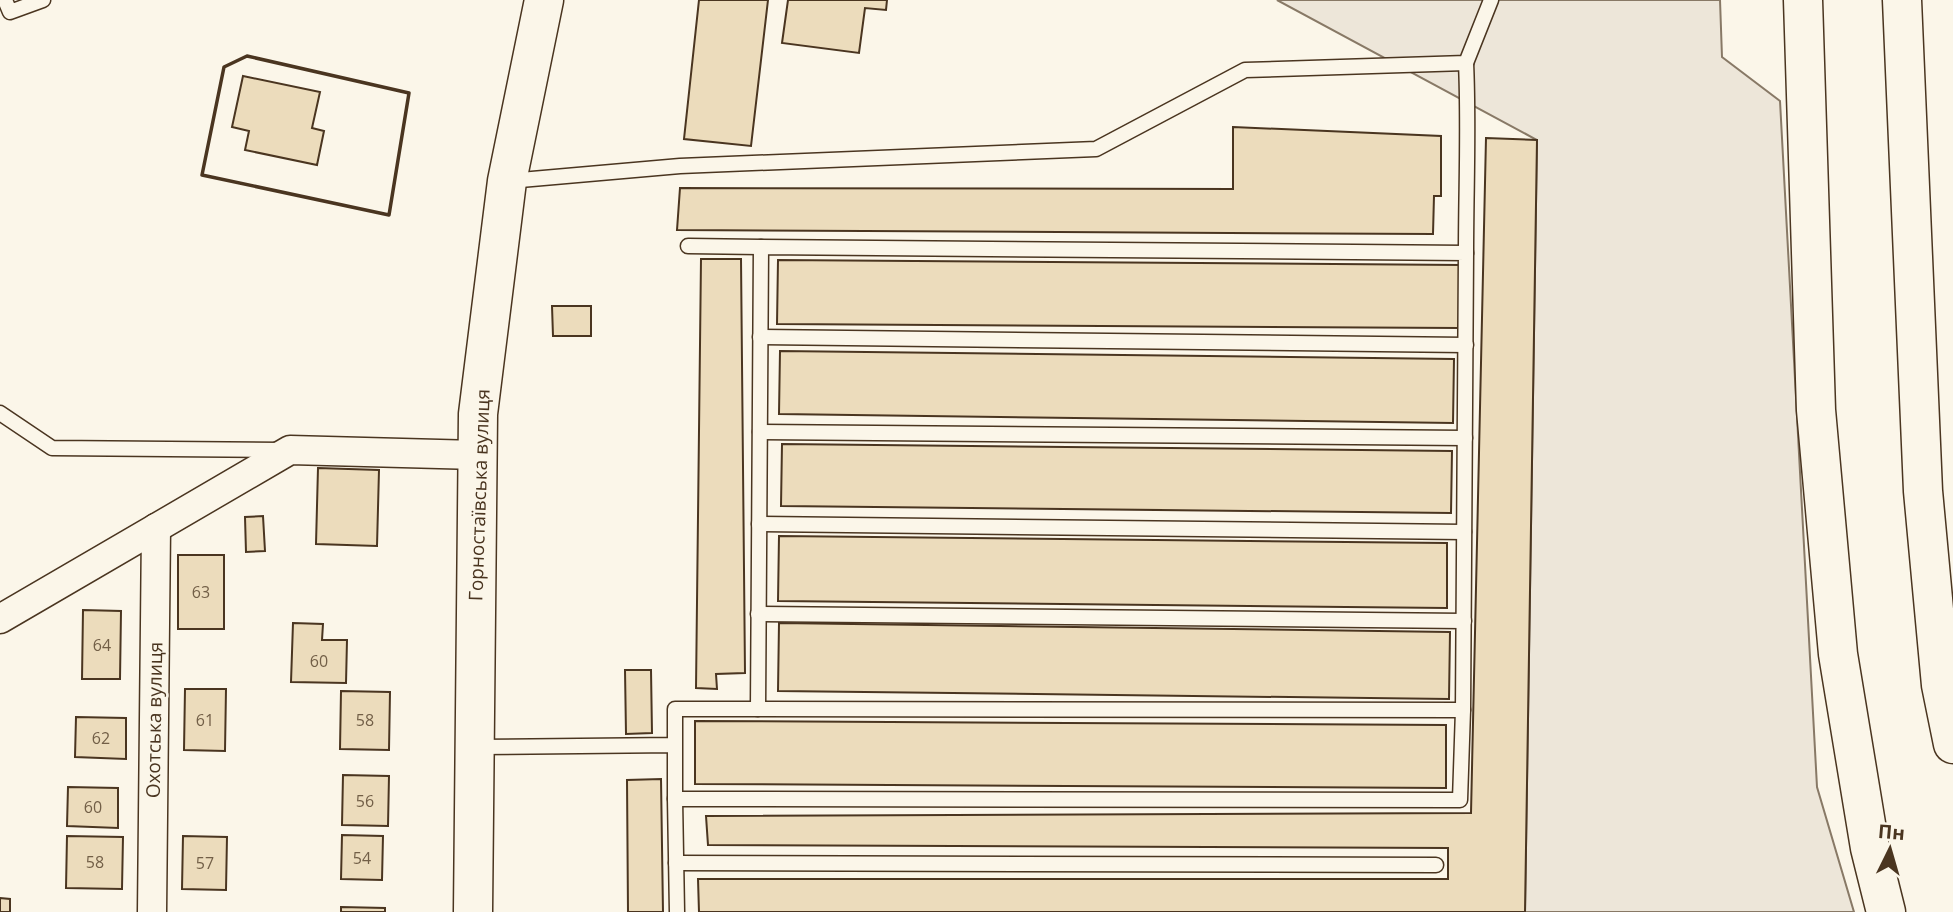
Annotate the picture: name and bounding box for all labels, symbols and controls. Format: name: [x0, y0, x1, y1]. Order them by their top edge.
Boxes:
street label: Горностаївська вулиця: [462, 389, 496, 601]
house number: 63: [192, 581, 210, 603]
house number: 64: [93, 634, 111, 656]
street label: Охотська вулиця: [140, 642, 168, 798]
house number: 60: [310, 650, 328, 672]
house number: 61: [196, 709, 214, 731]
house number: 58: [356, 709, 374, 731]
house number: 62: [92, 727, 110, 749]
house number: 56: [356, 790, 374, 812]
house number: 60: [84, 796, 102, 818]
north arrow: [1855, 814, 1925, 884]
text: Пн: [1877, 818, 1906, 846]
house number: 54: [353, 847, 371, 869]
house number: 58: [86, 851, 104, 873]
house number: 57: [196, 852, 214, 874]

